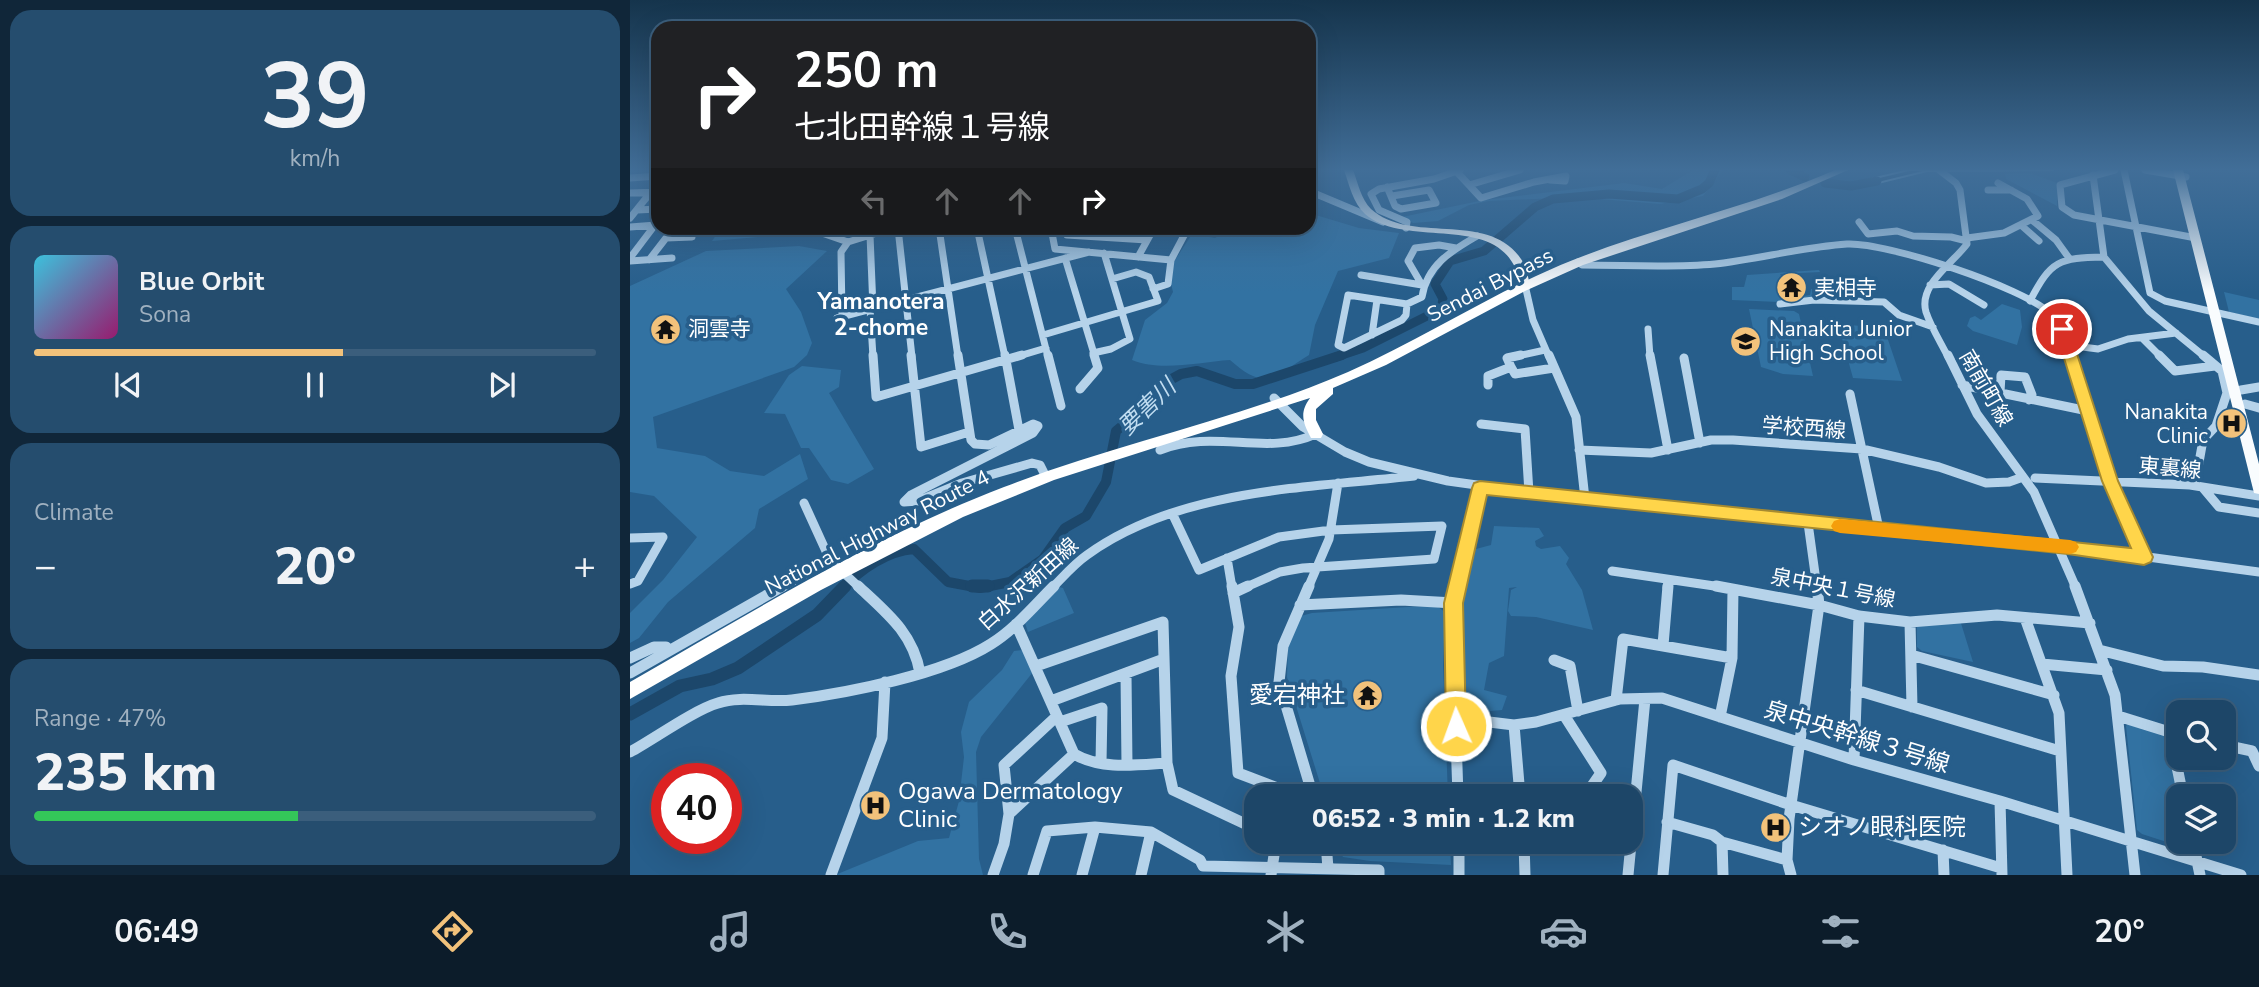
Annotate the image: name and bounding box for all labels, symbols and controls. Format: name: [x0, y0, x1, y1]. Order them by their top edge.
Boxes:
text: 39: [260, 35, 370, 159]
text: 250 m: [794, 37, 938, 104]
icon: right: [679, 49, 770, 140]
text: 七北田幹線１号線: [794, 106, 1050, 149]
text: km/h: [290, 143, 340, 174]
icon: left: [855, 182, 893, 220]
icon: ahead: [928, 182, 966, 220]
icon: ahead: [1001, 182, 1039, 220]
icon: right: [1074, 182, 1112, 220]
street label: Sendai Bypass: [1422, 241, 1558, 329]
text: Blue Orbit: [139, 264, 264, 299]
temple icon: 実相寺: [1774, 271, 1808, 305]
place label: 実相寺: [1814, 274, 1877, 302]
district label: Yamanotera 2-chome: [816, 286, 945, 343]
text: Sona: [139, 299, 191, 330]
pin: [2032, 299, 2092, 359]
icon: arrive: [2043, 310, 2081, 348]
temple icon: 洞雲寺: [648, 312, 682, 346]
place label: 洞雲寺: [688, 315, 751, 343]
place label: Nanakita Junior High School: [1769, 315, 1913, 367]
school or university icon: Nanakita Junior High School: [1729, 324, 1763, 358]
street label: 南前町線: [1953, 345, 2019, 431]
icon: previous: [109, 366, 147, 404]
icon: pause: [296, 366, 334, 404]
icon: next: [483, 366, 521, 404]
water label: 要害川: [1111, 370, 1185, 442]
place label: Nanakita Clinic: [2124, 398, 2208, 450]
hospital icon: Nanakita Clinic: [2214, 407, 2248, 441]
street label: 学校西線: [1761, 411, 1847, 445]
street label: 東裏線: [2137, 451, 2203, 485]
street label: National Highway Route 4: [760, 463, 994, 601]
text: Climate: [34, 497, 114, 528]
text: 20°: [274, 531, 356, 602]
street label: 白水沢新田線: [972, 531, 1084, 637]
text: −: [34, 541, 57, 592]
text: +: [573, 541, 596, 592]
street label: 泉中央１号線: [1768, 562, 1898, 614]
temple icon: 愛宕神社: [1351, 678, 1385, 712]
place label: 愛宕神社: [1249, 679, 1345, 711]
position arrow: [1419, 689, 1493, 763]
street label: 泉中央幹線３号線: [1761, 694, 1953, 780]
map controls: [2166, 700, 2236, 854]
button: search: [2166, 700, 2236, 770]
text: Range · 47%: [34, 703, 166, 734]
text: 235 km: [34, 737, 217, 808]
speed limit sign: 40: [651, 763, 742, 854]
place label: Ogawa Dermatology Clinic: [898, 775, 1123, 835]
button: layers: [2166, 784, 2236, 854]
hospital icon: Ogawa Dermatology Clinic: [858, 788, 892, 822]
text: 06:52 · 3 min · 1.2 km: [1312, 801, 1575, 836]
hospital icon: シオノ眼科医院: [1758, 810, 1792, 844]
place label: シオノ眼科医院: [1798, 811, 1966, 843]
icon: directions: [428, 907, 477, 956]
icon: music: [706, 907, 755, 956]
icon: phone: [983, 907, 1032, 956]
icon: climate: [1261, 907, 1310, 956]
icon: car: [1539, 907, 1588, 956]
icon: filters: [1816, 907, 1865, 956]
text: 06:49: [114, 910, 199, 953]
text: 20°: [2094, 910, 2145, 953]

